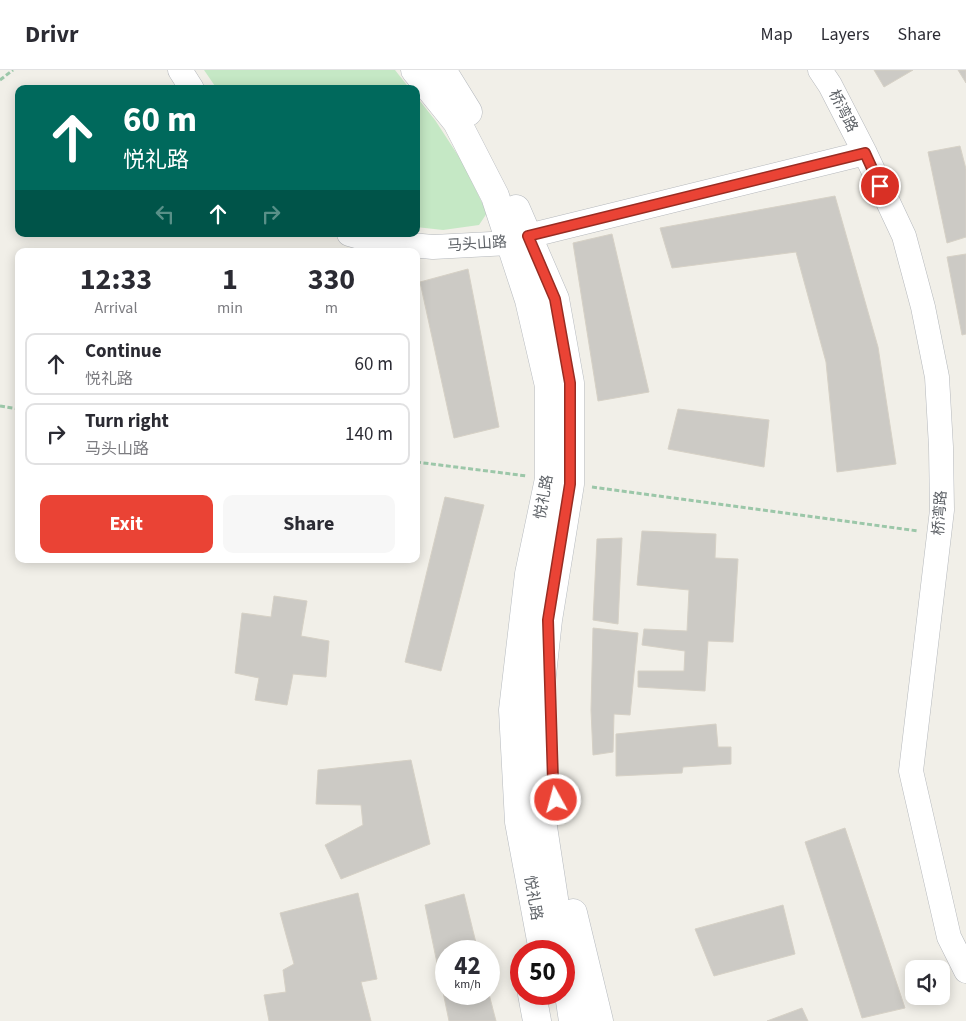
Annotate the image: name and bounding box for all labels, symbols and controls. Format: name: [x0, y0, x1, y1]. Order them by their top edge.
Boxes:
text: Drivr: [25, 17, 79, 52]
text: Map: [761, 22, 793, 47]
text: Layers: [821, 22, 870, 47]
text: Share: [898, 22, 941, 47]
street label: 桥湾路: [823, 86, 863, 136]
text: 60 m: [123, 95, 197, 145]
icon: ahead: [40, 105, 105, 170]
text: 悦礼路: [123, 144, 189, 176]
pin: [859, 165, 901, 207]
icon: arrive: [866, 172, 894, 200]
icon: left: [151, 200, 179, 228]
icon: ahead: [204, 200, 232, 228]
icon: right: [257, 200, 285, 228]
street label: 马头山路: [446, 231, 508, 257]
text: 12:33: [80, 258, 152, 301]
text: 1: [222, 258, 238, 301]
text: 330: [308, 258, 355, 301]
text: Arrival: [94, 297, 137, 319]
text: min: [217, 297, 243, 319]
text: m: [325, 297, 338, 319]
text: Continue: [85, 338, 162, 365]
icon: ahead: [42, 350, 70, 378]
text: 60 m: [355, 351, 393, 378]
text: 悦礼路: [85, 368, 133, 390]
text: Turn right: [85, 408, 169, 435]
icon: right: [42, 420, 70, 448]
text: 140 m: [345, 421, 393, 448]
text: 马头山路: [85, 438, 149, 460]
street label: 悦礼路: [530, 473, 558, 521]
street label: 桥湾路: [928, 490, 952, 536]
button: Exit: [40, 495, 213, 553]
button: Share: [223, 495, 395, 553]
position arrow: [529, 773, 581, 825]
street label: 悦礼路: [519, 874, 547, 922]
speed limit sign: 50: [510, 940, 575, 1005]
text: 42: [454, 948, 481, 984]
map controls: [905, 960, 950, 1005]
button: sound: [905, 960, 950, 1005]
text: km/h: [454, 976, 481, 993]

